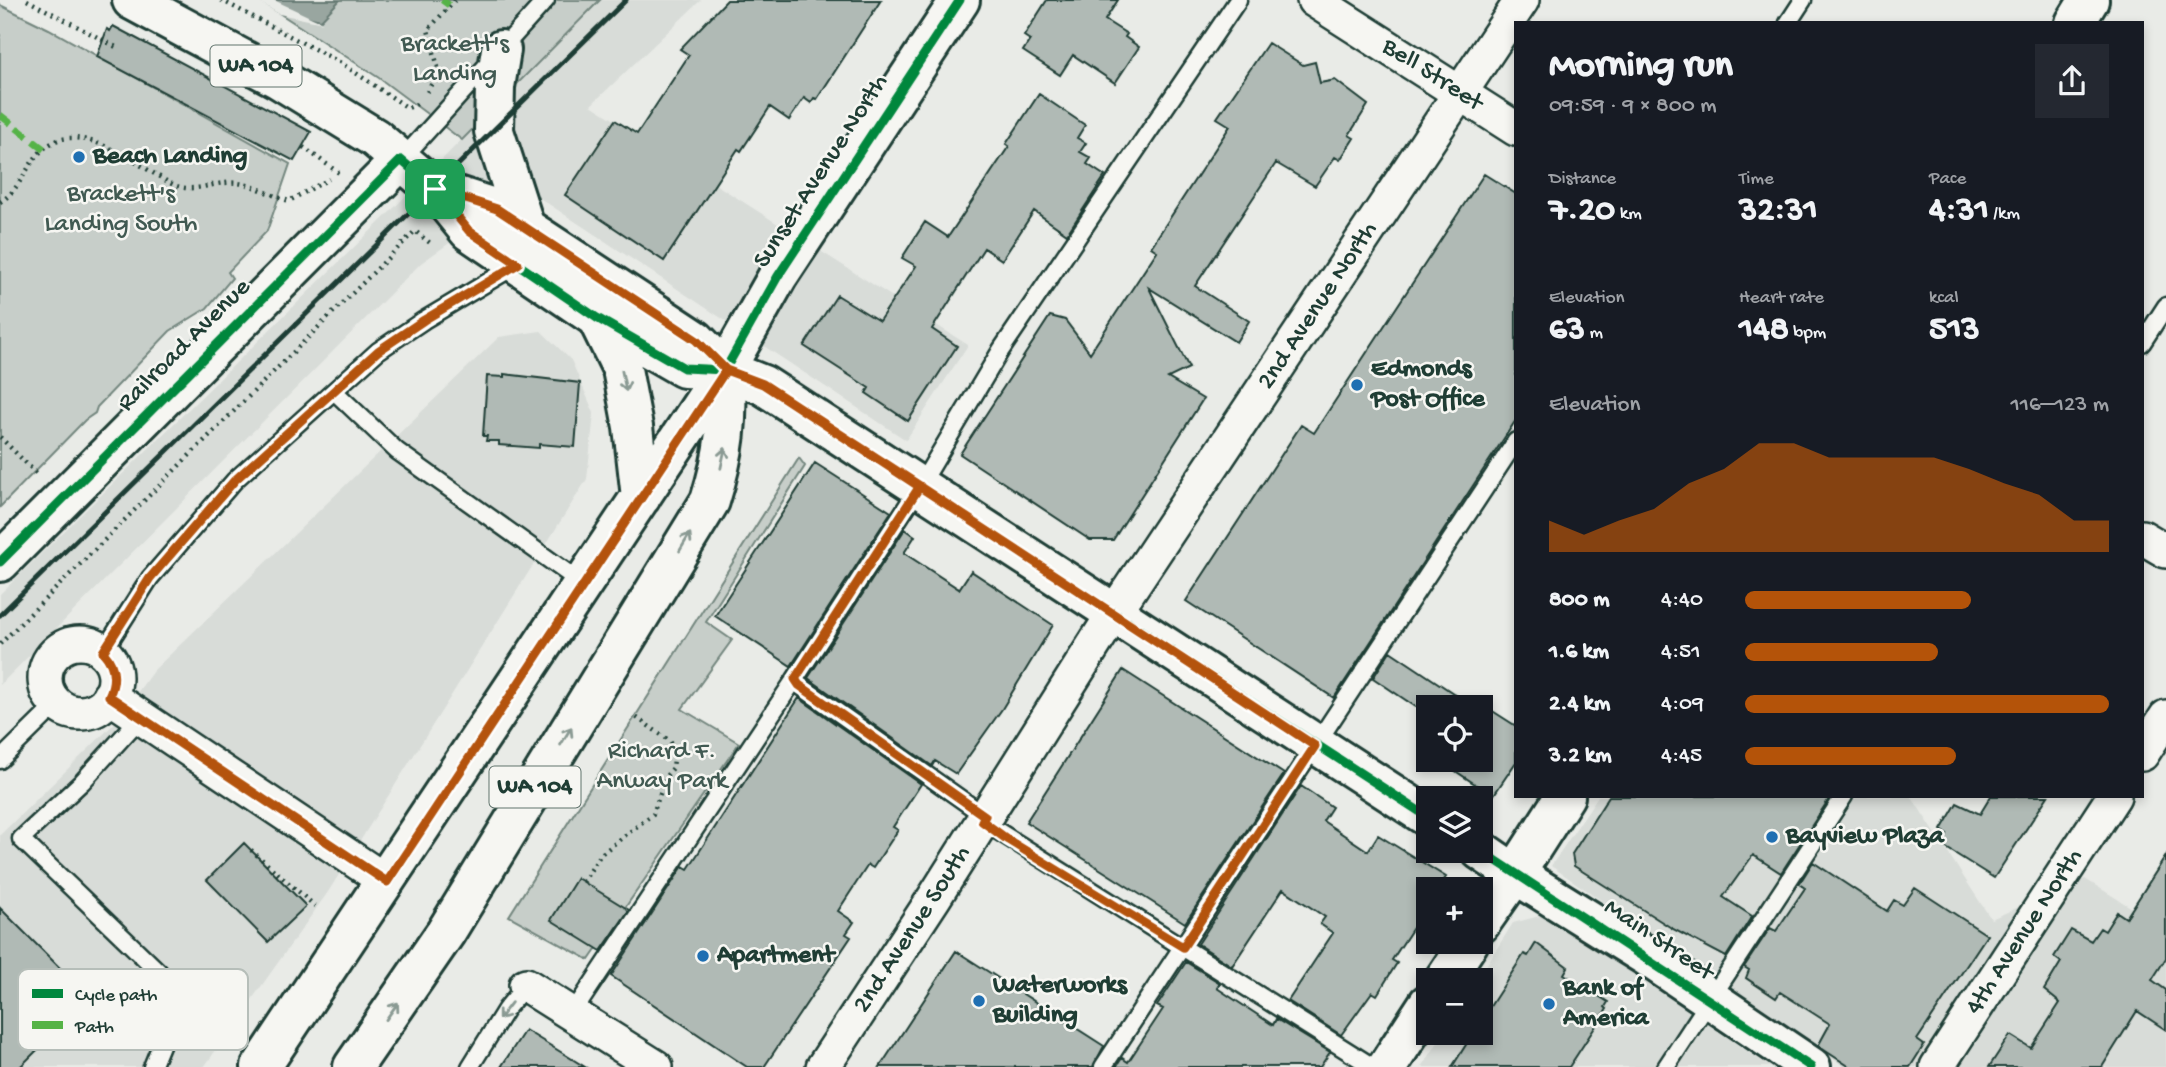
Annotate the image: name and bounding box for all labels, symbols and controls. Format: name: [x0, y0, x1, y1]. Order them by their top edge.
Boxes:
park label: Brackett's Landing: [400, 30, 511, 91]
street label: Bell Street: [1375, 31, 1490, 120]
button: share: [2035, 44, 2109, 118]
text: Morning run: [1549, 45, 1733, 89]
road number: WA 104: [210, 46, 302, 86]
street label: Sunset Avenue North: [748, 69, 896, 275]
text: 09:59 · 9 × 800 m: [1549, 93, 1717, 120]
place label: Beach Landing: [92, 142, 248, 173]
marker: Beach Landing: [71, 149, 87, 165]
pin: [405, 159, 465, 219]
text: Distance: [1549, 168, 1616, 191]
text: Time: [1739, 168, 1774, 191]
text: Pace: [1929, 168, 1966, 191]
icon: arrive: [416, 170, 454, 208]
park label: Brackett's Landing South: [45, 180, 197, 241]
text: 7.20: [1549, 191, 1615, 232]
text: 32:31: [1739, 191, 1818, 232]
text: 4:31: [1929, 191, 1989, 232]
text: km: [1615, 203, 1642, 226]
text: /km: [1989, 203, 2020, 226]
street label: 2nd Avenue North: [1251, 216, 1385, 396]
street label: Railroad Avenue: [112, 272, 259, 419]
text: Elevation: [1549, 287, 1625, 310]
text: Heart rate: [1739, 287, 1824, 310]
text: kcal: [1929, 287, 1959, 310]
text: 63: [1549, 310, 1585, 351]
text: 148: [1739, 310, 1789, 351]
text: 513: [1929, 310, 1980, 351]
text: m: [1585, 322, 1603, 345]
text: bpm: [1789, 322, 1826, 345]
place label: Edmonds Post Office: [1369, 355, 1486, 416]
one-way arrow: [618, 369, 632, 392]
marker: Edmonds Post Office: [1349, 377, 1365, 393]
text: Elevation: [1549, 392, 1640, 419]
text: 116–123 m: [2010, 392, 2109, 419]
one-way arrow: [716, 447, 730, 470]
one-way arrow: [678, 533, 692, 553]
text: 800 m: [1549, 587, 1610, 614]
text: 4:40: [1661, 587, 1703, 614]
text: 1.6 km: [1549, 639, 1609, 666]
text: 4:51: [1661, 639, 1701, 666]
text: 2.4 km: [1549, 691, 1610, 718]
text: 4:09: [1661, 691, 1704, 718]
map controls: [1416, 695, 1493, 1045]
button: locate: [1416, 695, 1493, 772]
one-way arrow: [559, 727, 573, 747]
park label: Richard F. Anway Park: [597, 737, 730, 798]
text: 3.2 km: [1549, 743, 1611, 770]
text: 4:45: [1661, 743, 1702, 770]
road number: WA 104: [490, 766, 580, 808]
button: layers: [1416, 786, 1493, 863]
place label: Bayview Plaza: [1785, 822, 1945, 853]
marker: Bayview Plaza: [1764, 829, 1780, 845]
street label: 2nd Avenue South: [847, 840, 978, 1019]
street label: 4th Avenue North: [1960, 843, 2090, 1021]
button: +: [1416, 877, 1493, 954]
street label: Main Street: [1597, 893, 1721, 990]
place label: Apartment: [716, 941, 837, 972]
marker: Apartment: [695, 948, 711, 964]
button: −: [1416, 968, 1493, 1045]
legend: [18, 969, 248, 1050]
place label: Waterworks Building: [992, 971, 1128, 1032]
place label: Bank of America: [1562, 974, 1650, 1035]
text: Cycle path: [75, 985, 157, 1008]
marker: Waterworks Building: [971, 993, 987, 1009]
marker: Bank of America: [1541, 996, 1557, 1012]
one-way arrow: [498, 1001, 513, 1020]
one-way arrow: [385, 1002, 399, 1021]
text: Path: [74, 1017, 114, 1040]

